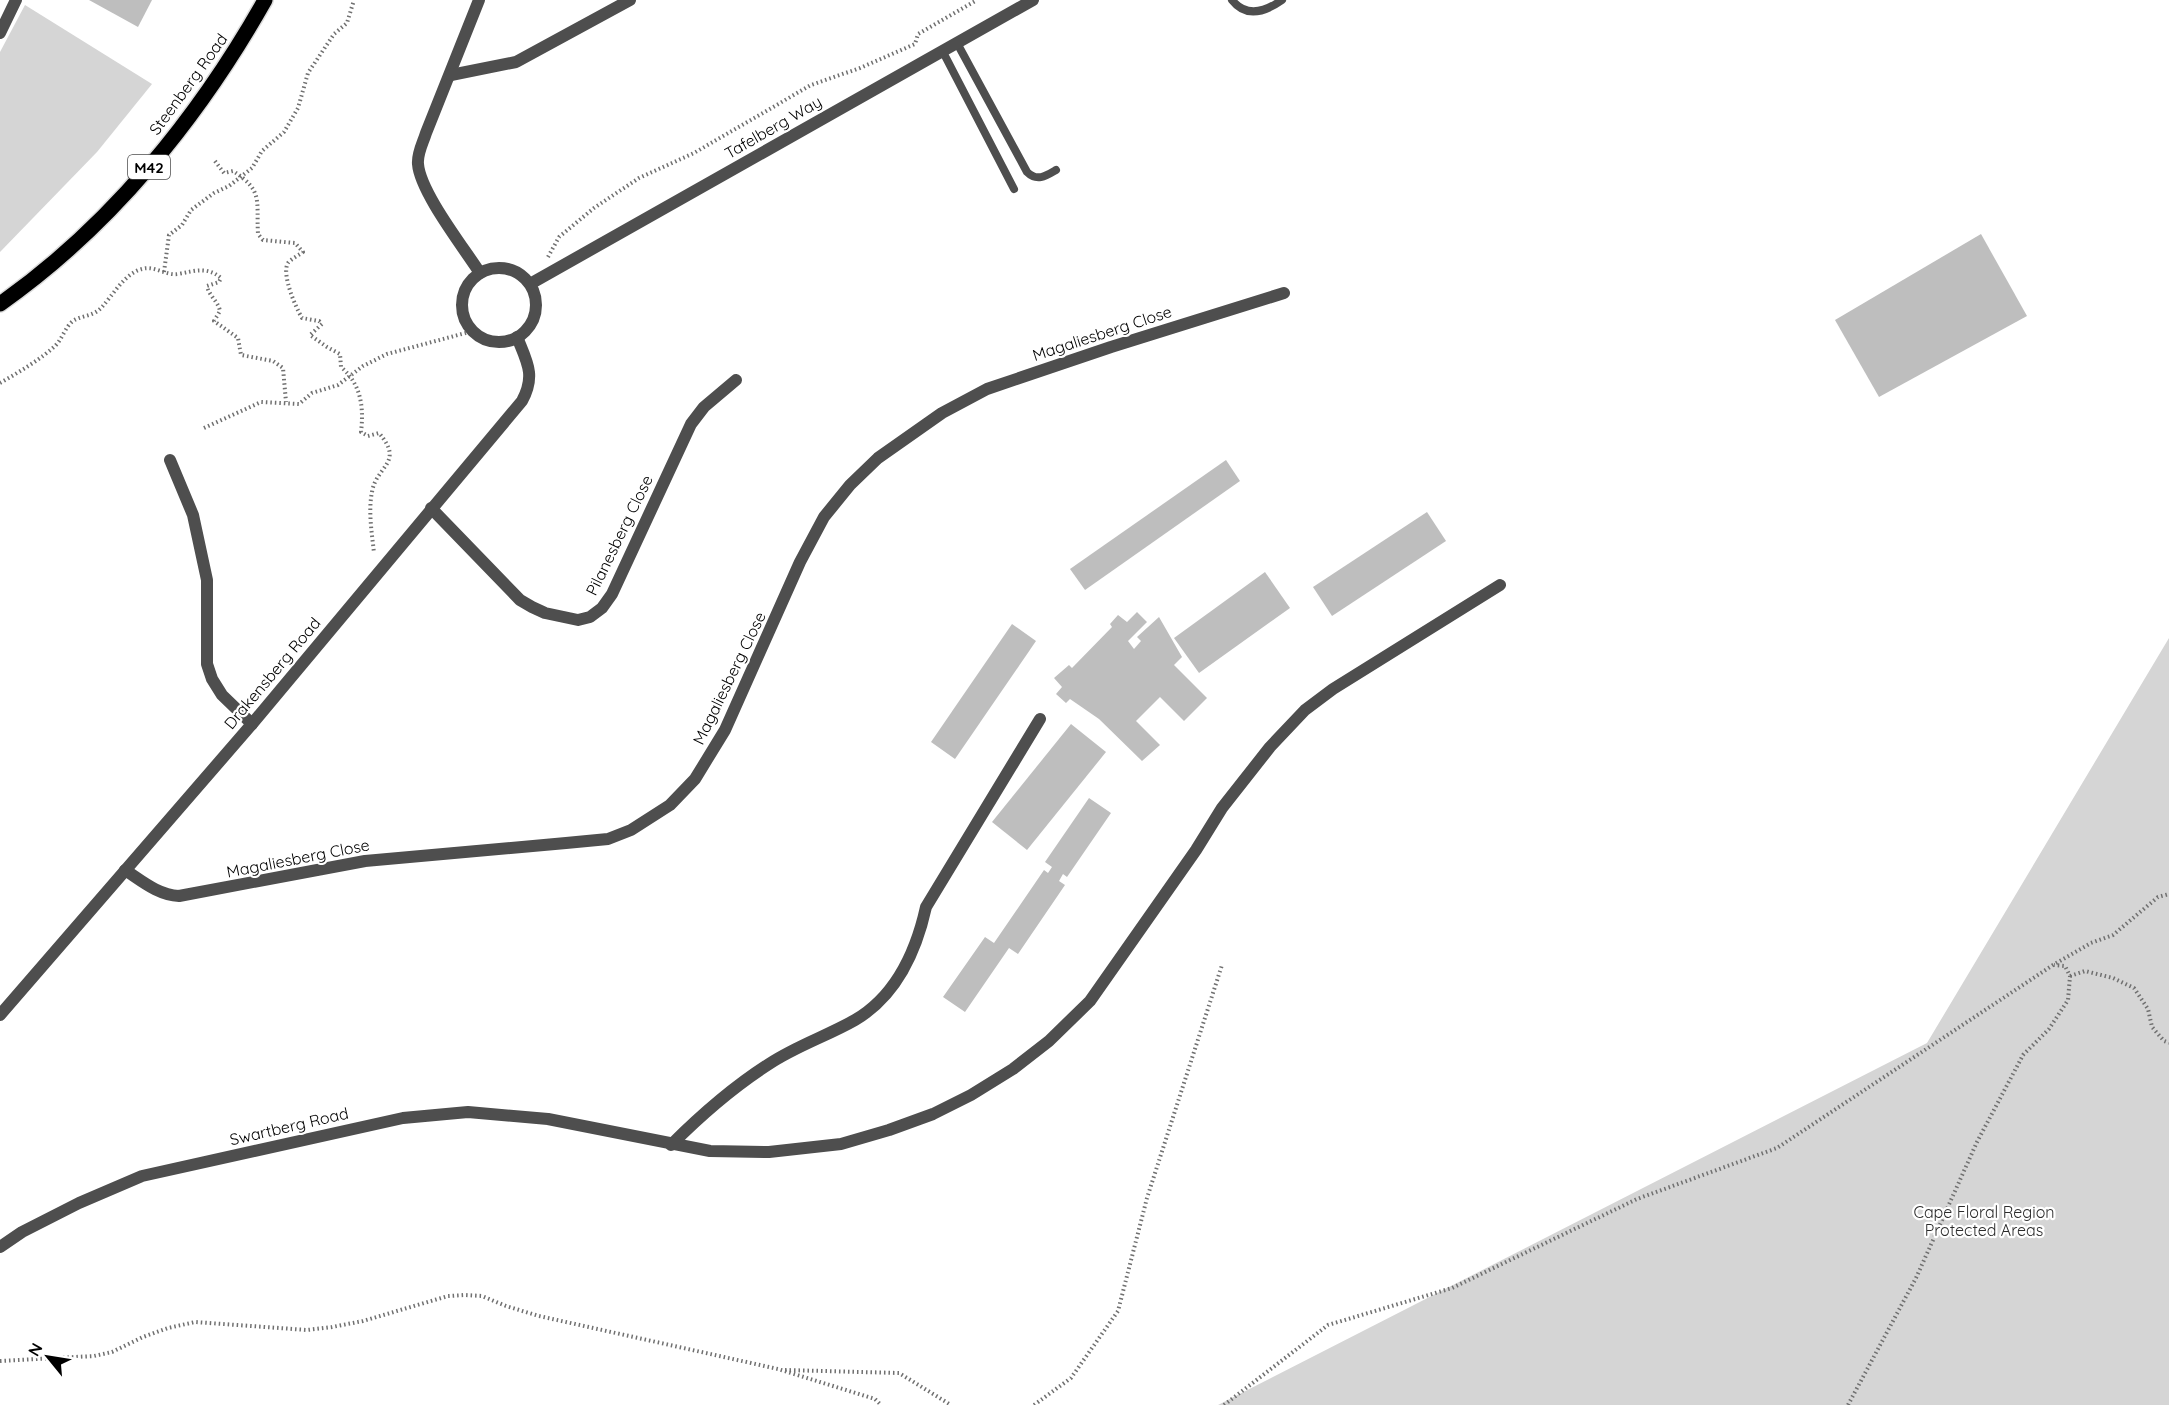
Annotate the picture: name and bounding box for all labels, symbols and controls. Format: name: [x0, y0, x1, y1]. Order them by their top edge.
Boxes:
street label: Steenberg Road: [145, 29, 231, 139]
street label: Tafelberg Way: [721, 91, 825, 163]
road number: M42: [128, 155, 170, 179]
street label: Magaliesberg Close: [1030, 301, 1174, 365]
street label: Pilanesberg Close: [581, 472, 657, 598]
street label: Magaliesberg Close: [688, 608, 770, 748]
street label: Drakensberg Road: [219, 613, 325, 733]
street label: Magaliesberg Close: [225, 834, 371, 882]
street label: Swartberg Road: [228, 1103, 350, 1149]
park label: Cape Floral Region Protected Areas: [1913, 1202, 2055, 1240]
north arrow: [18, 1327, 78, 1387]
text: N: [23, 1339, 47, 1360]

